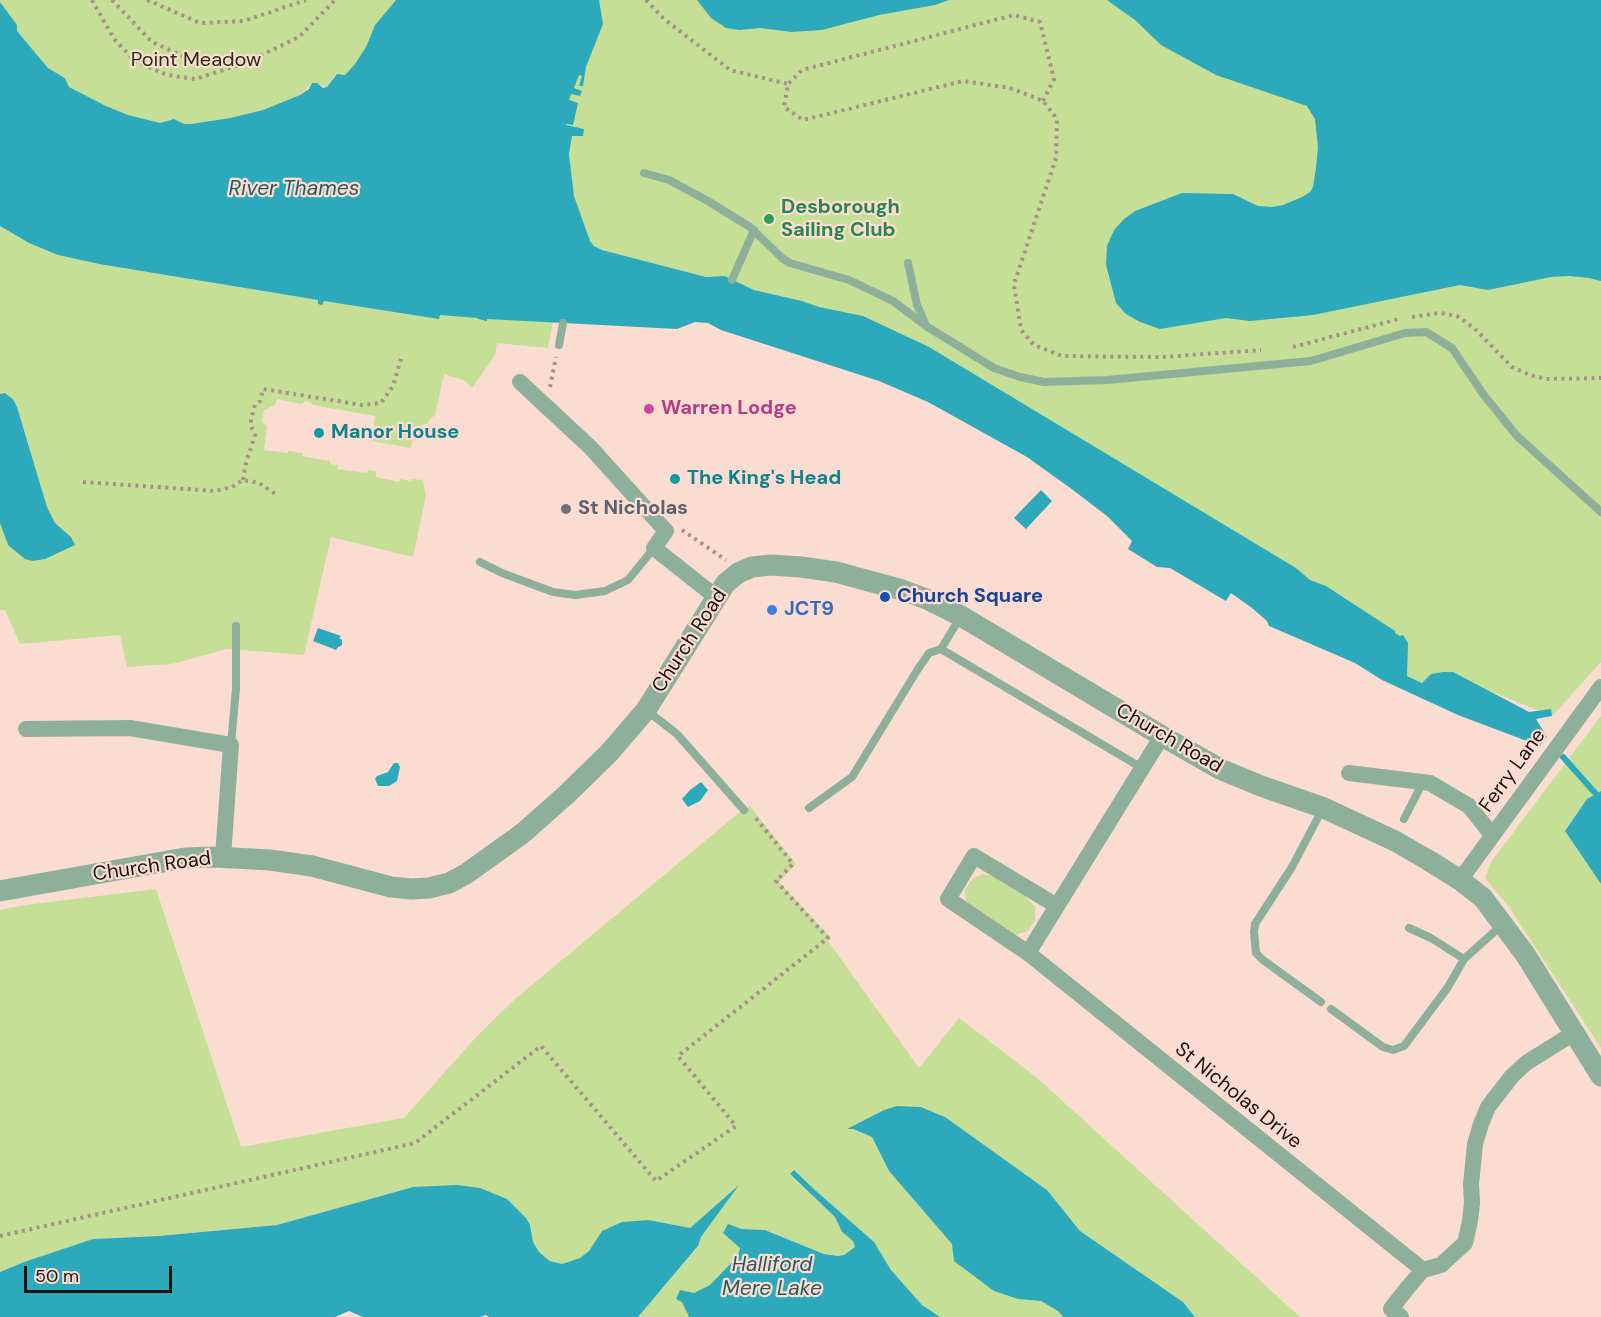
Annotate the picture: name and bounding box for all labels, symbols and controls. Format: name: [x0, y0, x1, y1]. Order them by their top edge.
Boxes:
park label: Point Meadow: [131, 49, 261, 73]
water label: River Thames: [229, 176, 359, 202]
place label: Desborough Sailing Club: [781, 196, 900, 243]
marker: Desborough Sailing Club: [762, 212, 776, 226]
place label: Warren Lodge: [661, 397, 797, 421]
marker: Warren Lodge: [642, 402, 656, 416]
place label: Manor House: [331, 421, 459, 445]
marker: Manor House: [312, 426, 326, 440]
place label: The King's Head: [687, 467, 841, 491]
marker: The King's Head: [668, 472, 682, 486]
place label: St Nicholas: [578, 497, 688, 521]
marker: St Nicholas: [559, 502, 573, 516]
street label: Church Road: [647, 585, 733, 697]
place label: Church Square: [897, 585, 1043, 609]
marker: Church Square: [878, 590, 892, 604]
place label: JCT9: [784, 598, 834, 622]
marker: JCT9: [765, 603, 779, 617]
street label: Church Road: [1111, 699, 1227, 779]
street label: Ferry Lane: [1475, 725, 1551, 817]
street label: Church Road: [91, 847, 213, 887]
street label: St Nicholas Drive: [1170, 1038, 1306, 1154]
water label: Halliford Mere Lake: [722, 1252, 822, 1302]
scale bar: [27, 1254, 176, 1292]
text: 50 m: [35, 1264, 79, 1288]

